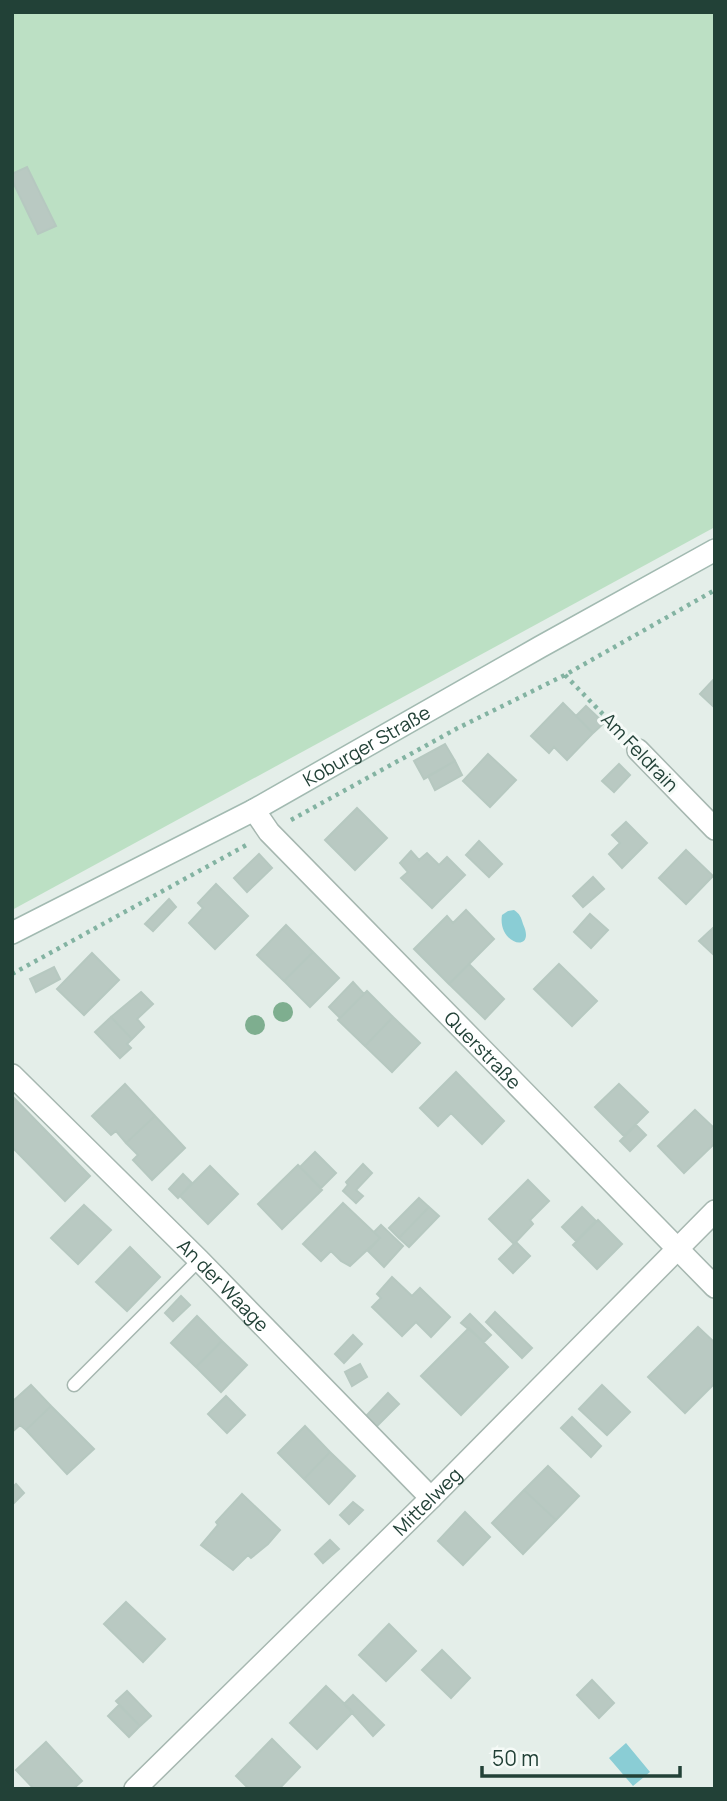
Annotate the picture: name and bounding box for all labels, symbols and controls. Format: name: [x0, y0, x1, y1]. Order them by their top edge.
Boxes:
street label: Koburger Straße: [298, 699, 435, 792]
street label: Am Feldrain: [596, 707, 684, 797]
street label: Querstraße: [439, 1005, 527, 1095]
street label: An der Waage: [172, 1233, 275, 1337]
street label: Mittelweg: [387, 1462, 467, 1541]
scale bar: [482, 1734, 680, 1778]
text: 50 m: [492, 1744, 539, 1772]

